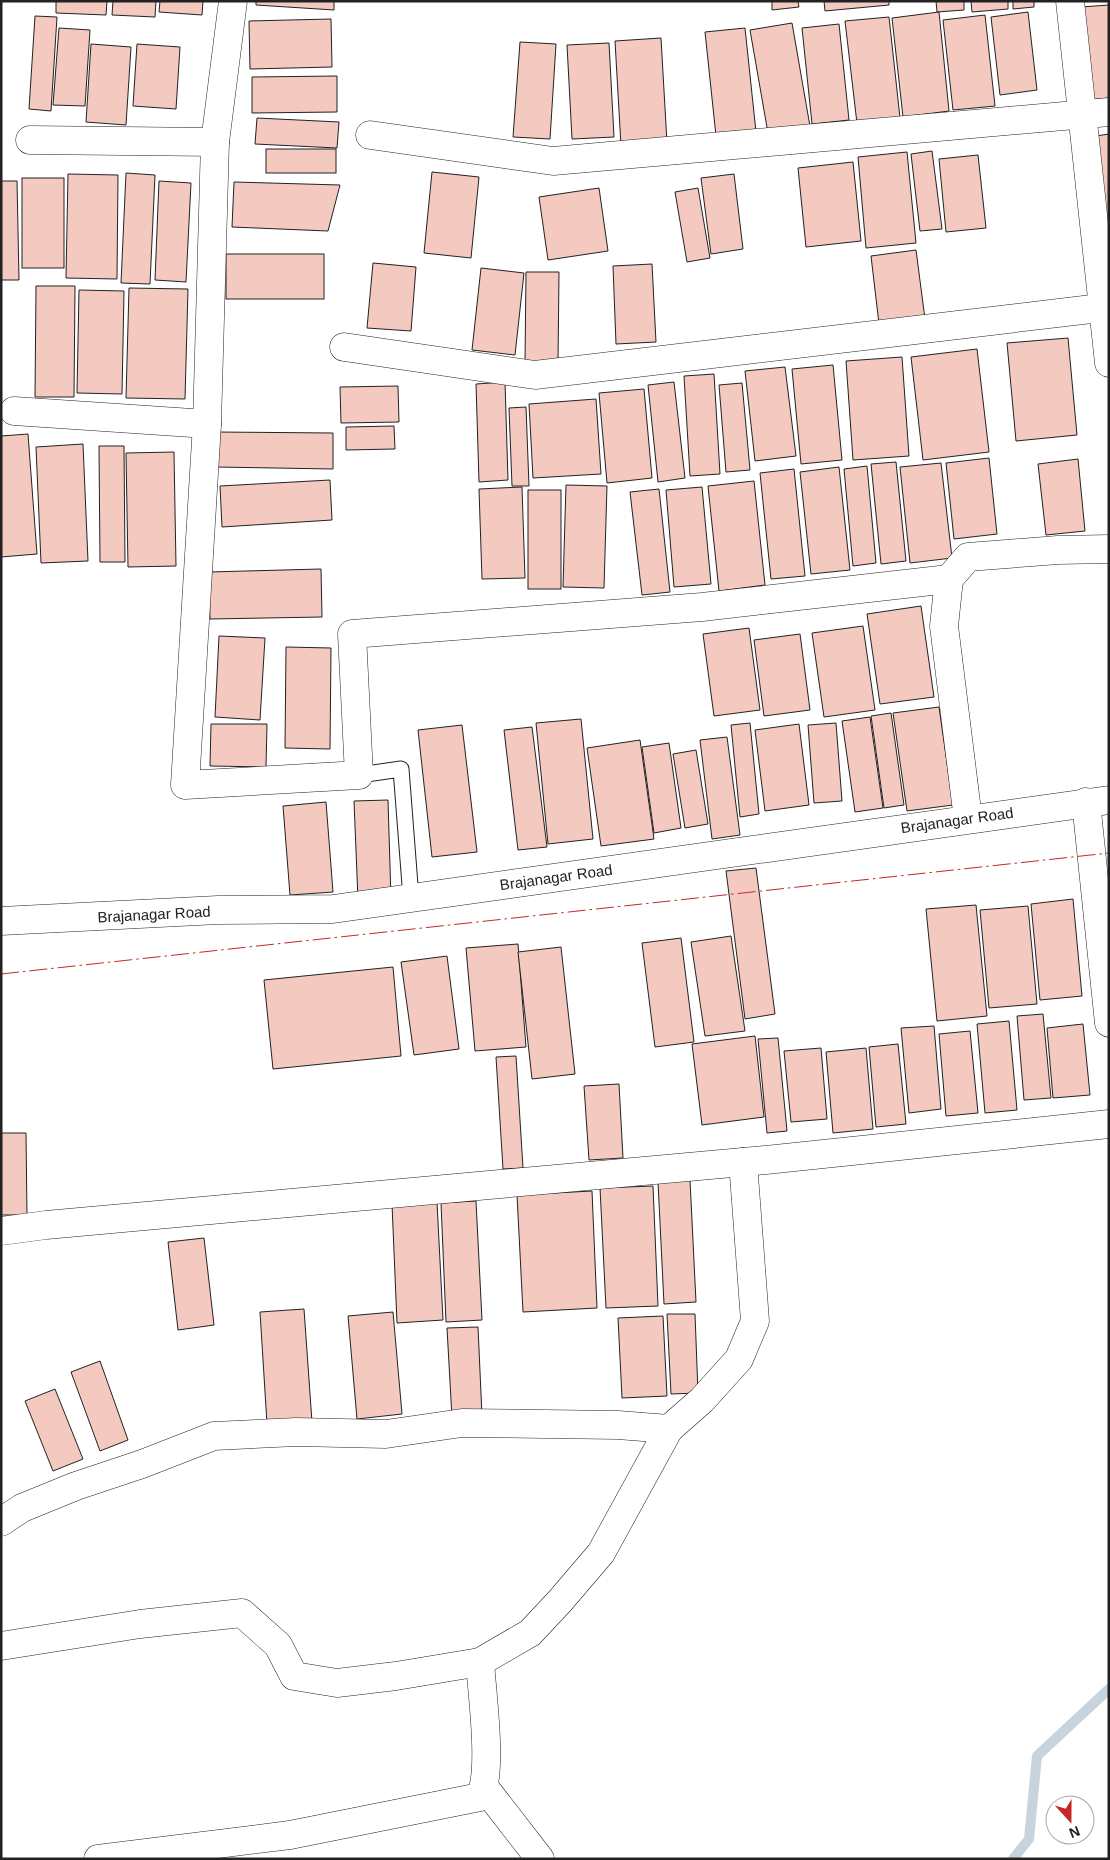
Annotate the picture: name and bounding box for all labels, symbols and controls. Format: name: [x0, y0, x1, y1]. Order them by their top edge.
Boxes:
street label: Brajanagar Road: [900, 804, 1014, 836]
street label: Brajanagar Road: [499, 861, 613, 893]
street label: Brajanagar Road: [97, 903, 211, 925]
north arrow: [1045, 1795, 1095, 1845]
text: N: [1067, 1823, 1082, 1841]

